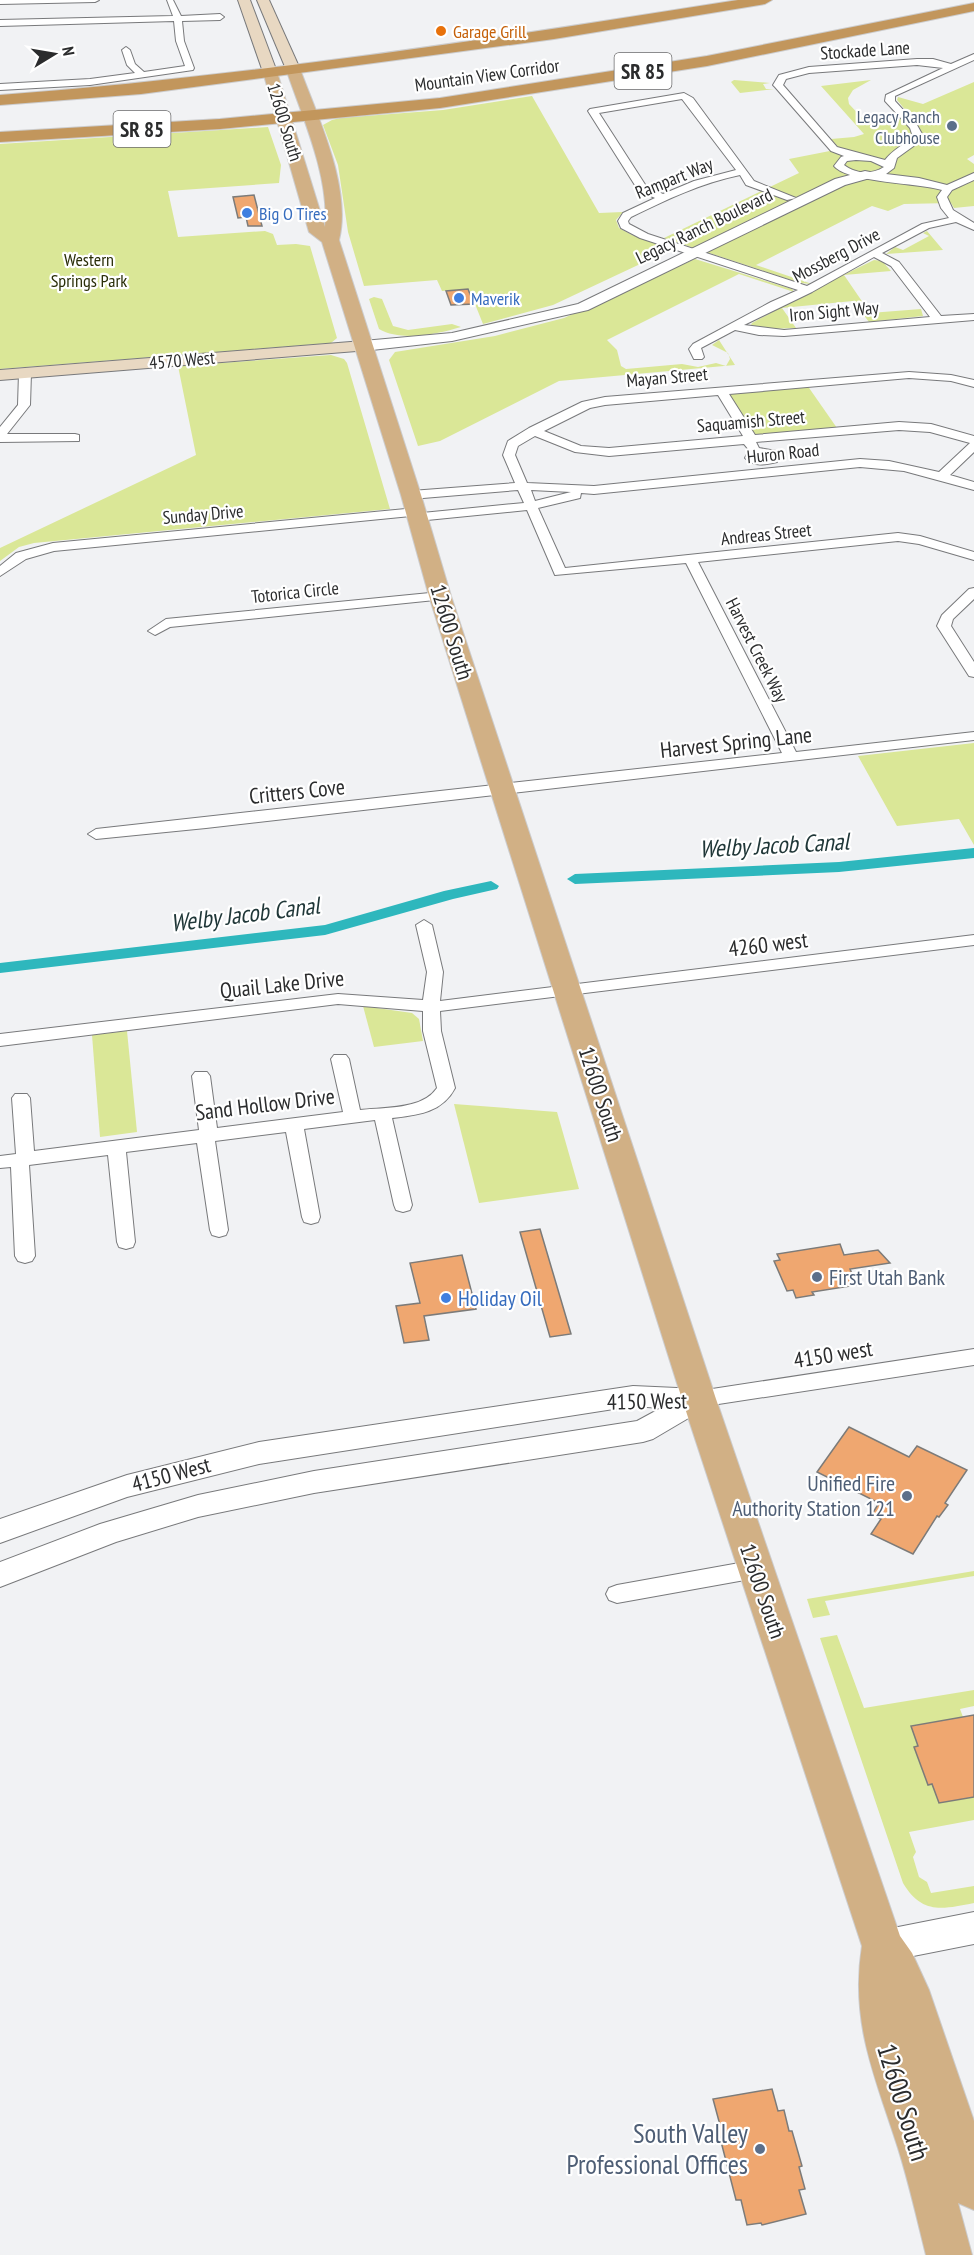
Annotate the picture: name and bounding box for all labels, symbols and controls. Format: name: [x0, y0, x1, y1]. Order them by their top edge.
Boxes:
place label: Garage Grill: [453, 20, 527, 43]
north arrow: [24, 24, 84, 84]
marker: Garage Grill: [434, 24, 448, 38]
street label: Stockade Lane: [819, 35, 911, 65]
text: N: [58, 45, 79, 57]
street label: Mountain View Corridor: [413, 53, 561, 97]
road number: SR 85: [614, 53, 672, 89]
street label: 12600 South: [262, 80, 308, 164]
place label: Legacy Ranch Clubhouse: [857, 105, 940, 149]
road number: SR 85: [114, 111, 170, 147]
marker: Legacy Ranch Clubhouse: [945, 119, 959, 133]
street label: Rampart Way: [632, 152, 716, 204]
street label: Legacy Ranch Boulevard: [632, 183, 776, 269]
place label: Big O Tires: [259, 202, 327, 225]
marker: Big O Tires: [240, 206, 254, 220]
street label: Mossberg Drive: [788, 222, 884, 288]
park label: Western Springs Park: [51, 248, 127, 292]
place label: Maverik: [471, 287, 520, 310]
marker: Maverik: [452, 291, 466, 305]
street label: Iron Sight Way: [788, 296, 880, 326]
street label: 4570 West: [148, 346, 216, 374]
street label: Mayan Street: [625, 362, 709, 392]
street label: Saquamish Street: [696, 405, 806, 437]
street label: Huron Road: [746, 438, 820, 468]
street label: Sunday Drive: [162, 499, 244, 529]
street label: Andreas Street: [720, 518, 812, 550]
street label: Totorica Circle: [250, 576, 340, 608]
street label: 12600 South: [424, 581, 480, 683]
street label: Harvest Creek Way: [721, 594, 793, 706]
street label: Harvest Spring Lane: [659, 720, 813, 764]
street label: Critters Cove: [248, 772, 346, 810]
water label: Welby Jacob Canal: [698, 825, 852, 864]
water label: Welby Jacob Canal: [169, 889, 324, 939]
street label: 4260 west: [727, 925, 809, 963]
street label: Quail Lake Drive: [219, 964, 345, 1004]
street label: 12600 South: [572, 1043, 630, 1145]
street label: Sand Hollow Drive: [194, 1082, 336, 1126]
place label: First Utah Bank: [829, 1263, 946, 1291]
marker: First Utah Bank: [810, 1270, 824, 1284]
place label: Holiday Oil: [458, 1284, 543, 1312]
marker: Holiday Oil: [439, 1291, 453, 1305]
street label: 4150 west: [791, 1334, 875, 1374]
street label: 4150 West: [607, 1386, 687, 1416]
street label: 4150 West: [129, 1450, 213, 1498]
place label: Unified Fire Authority Station 121: [732, 1469, 895, 1522]
marker: Unified Fire Authority Station 121: [900, 1489, 914, 1503]
street label: 12600 South: [734, 1540, 792, 1642]
street label: 12600 South: [870, 2039, 938, 2165]
place label: South Valley Professional Offices: [566, 2116, 749, 2181]
marker: South Valley Professional Offices: [753, 2142, 767, 2156]

